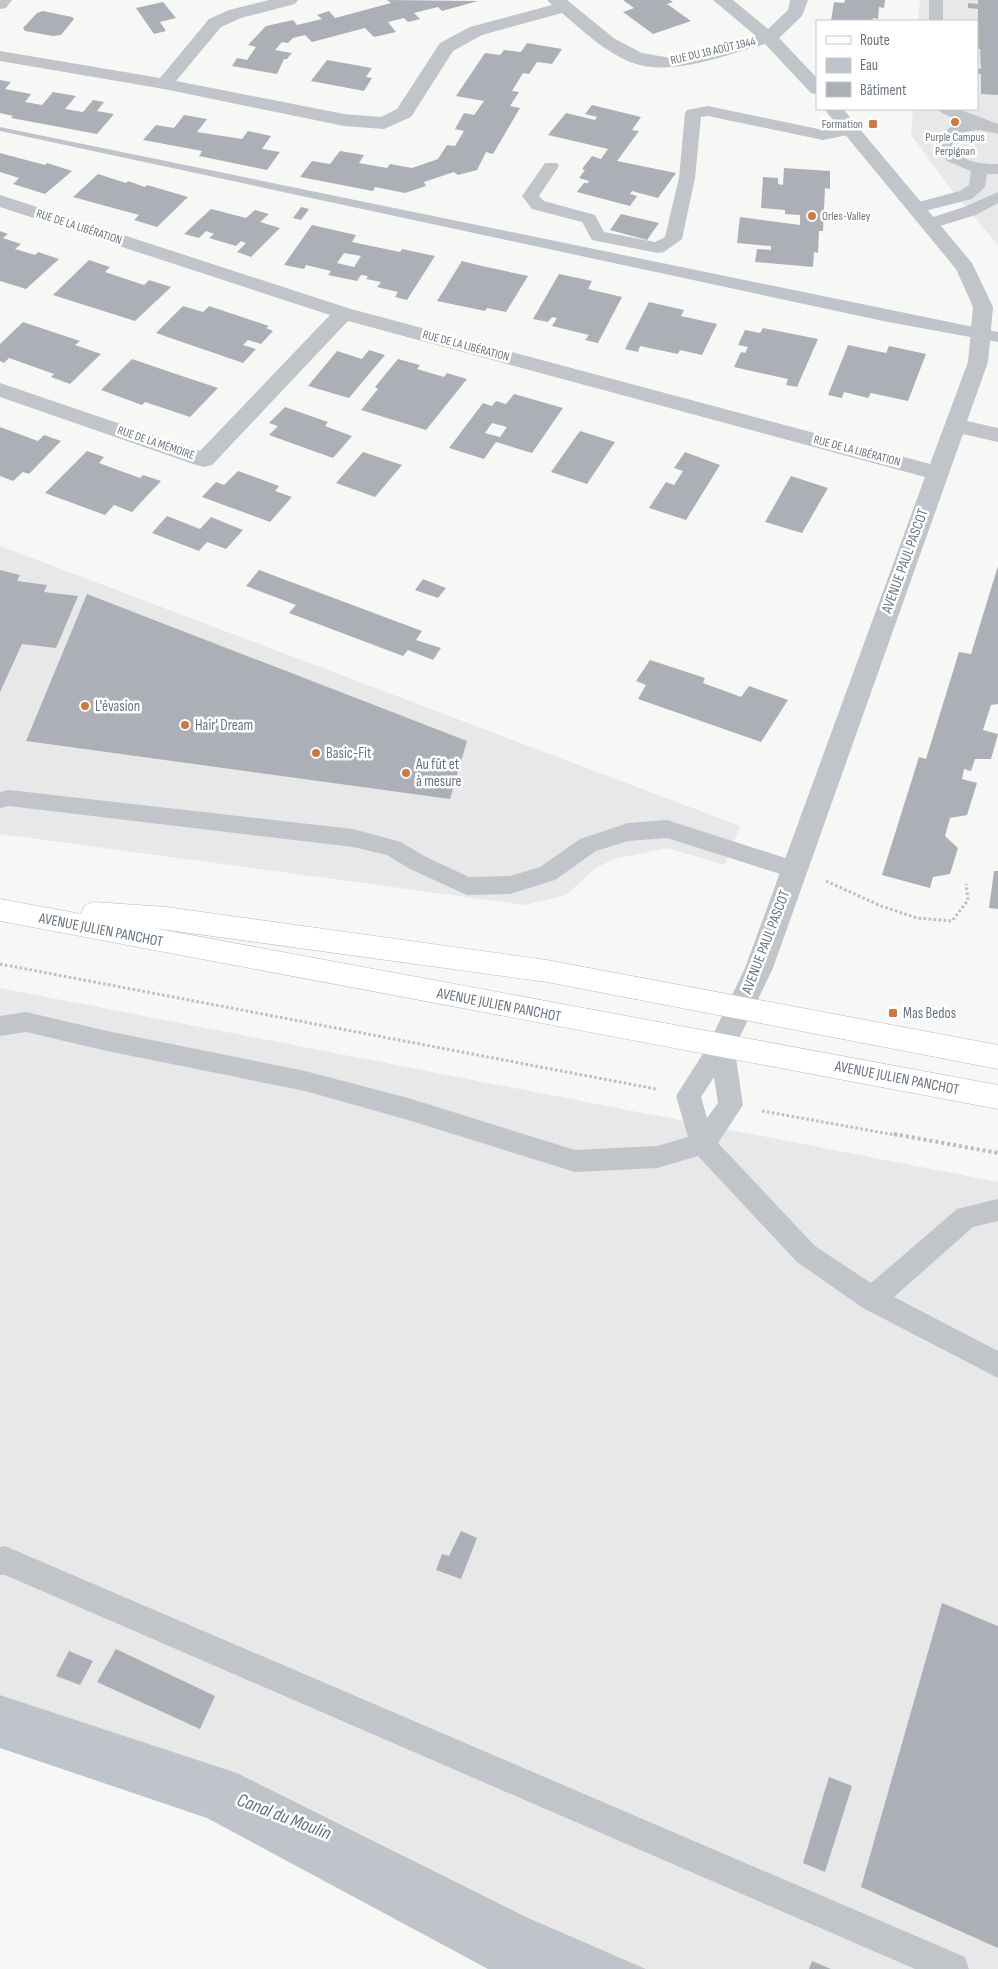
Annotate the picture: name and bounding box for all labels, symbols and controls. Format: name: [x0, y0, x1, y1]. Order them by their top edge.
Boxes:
legend: [816, 20, 978, 110]
text: Route: [860, 31, 890, 50]
street label: RUE DU 19 AOÛT 1944: [669, 34, 757, 68]
text: Eau: [860, 56, 878, 75]
text: Bâtiment: [860, 81, 907, 100]
marker: Purple Campus Perpignan: [949, 116, 961, 128]
place label: Formation: [822, 117, 863, 132]
marker: Formation: [867, 118, 879, 130]
place label: Purple Campus Perpignan: [925, 130, 985, 159]
street label: RUE DE LA LIBÉRATION: [34, 206, 124, 248]
place label: Orles-Valley: [822, 209, 871, 224]
marker: Orles-Valley: [806, 210, 818, 222]
street label: RUE DE LA LIBÉRATION: [421, 327, 511, 365]
street label: RUE DE LA MÉMOIRE: [115, 423, 197, 463]
street label: RUE DE LA LIBÉRATION: [812, 432, 902, 470]
street label: AVENUE PAUL PASCOT: [877, 506, 933, 617]
place label: L'évasion: [95, 697, 140, 716]
marker: L'évasion: [79, 700, 91, 712]
place label: Hair' Dream: [195, 716, 253, 735]
marker: Hair' Dream: [179, 719, 191, 731]
place label: Basic-Fit: [326, 744, 372, 763]
marker: Basic-Fit: [310, 747, 322, 759]
place label: Au fût et à mesure: [415, 755, 462, 791]
marker: Au fût et à mesure: [400, 767, 412, 779]
street label: AVENUE PAUL PASCOT: [737, 888, 794, 997]
street label: AVENUE JULIEN PANCHOT: [36, 908, 165, 951]
street label: AVENUE JULIEN PANCHOT: [434, 983, 563, 1026]
place label: Mas Bedos: [903, 1004, 956, 1023]
marker: Mas Bedos: [887, 1007, 899, 1019]
street label: AVENUE JULIEN PANCHOT: [832, 1056, 961, 1099]
water label: Canal du Moulin: [234, 1789, 334, 1845]

